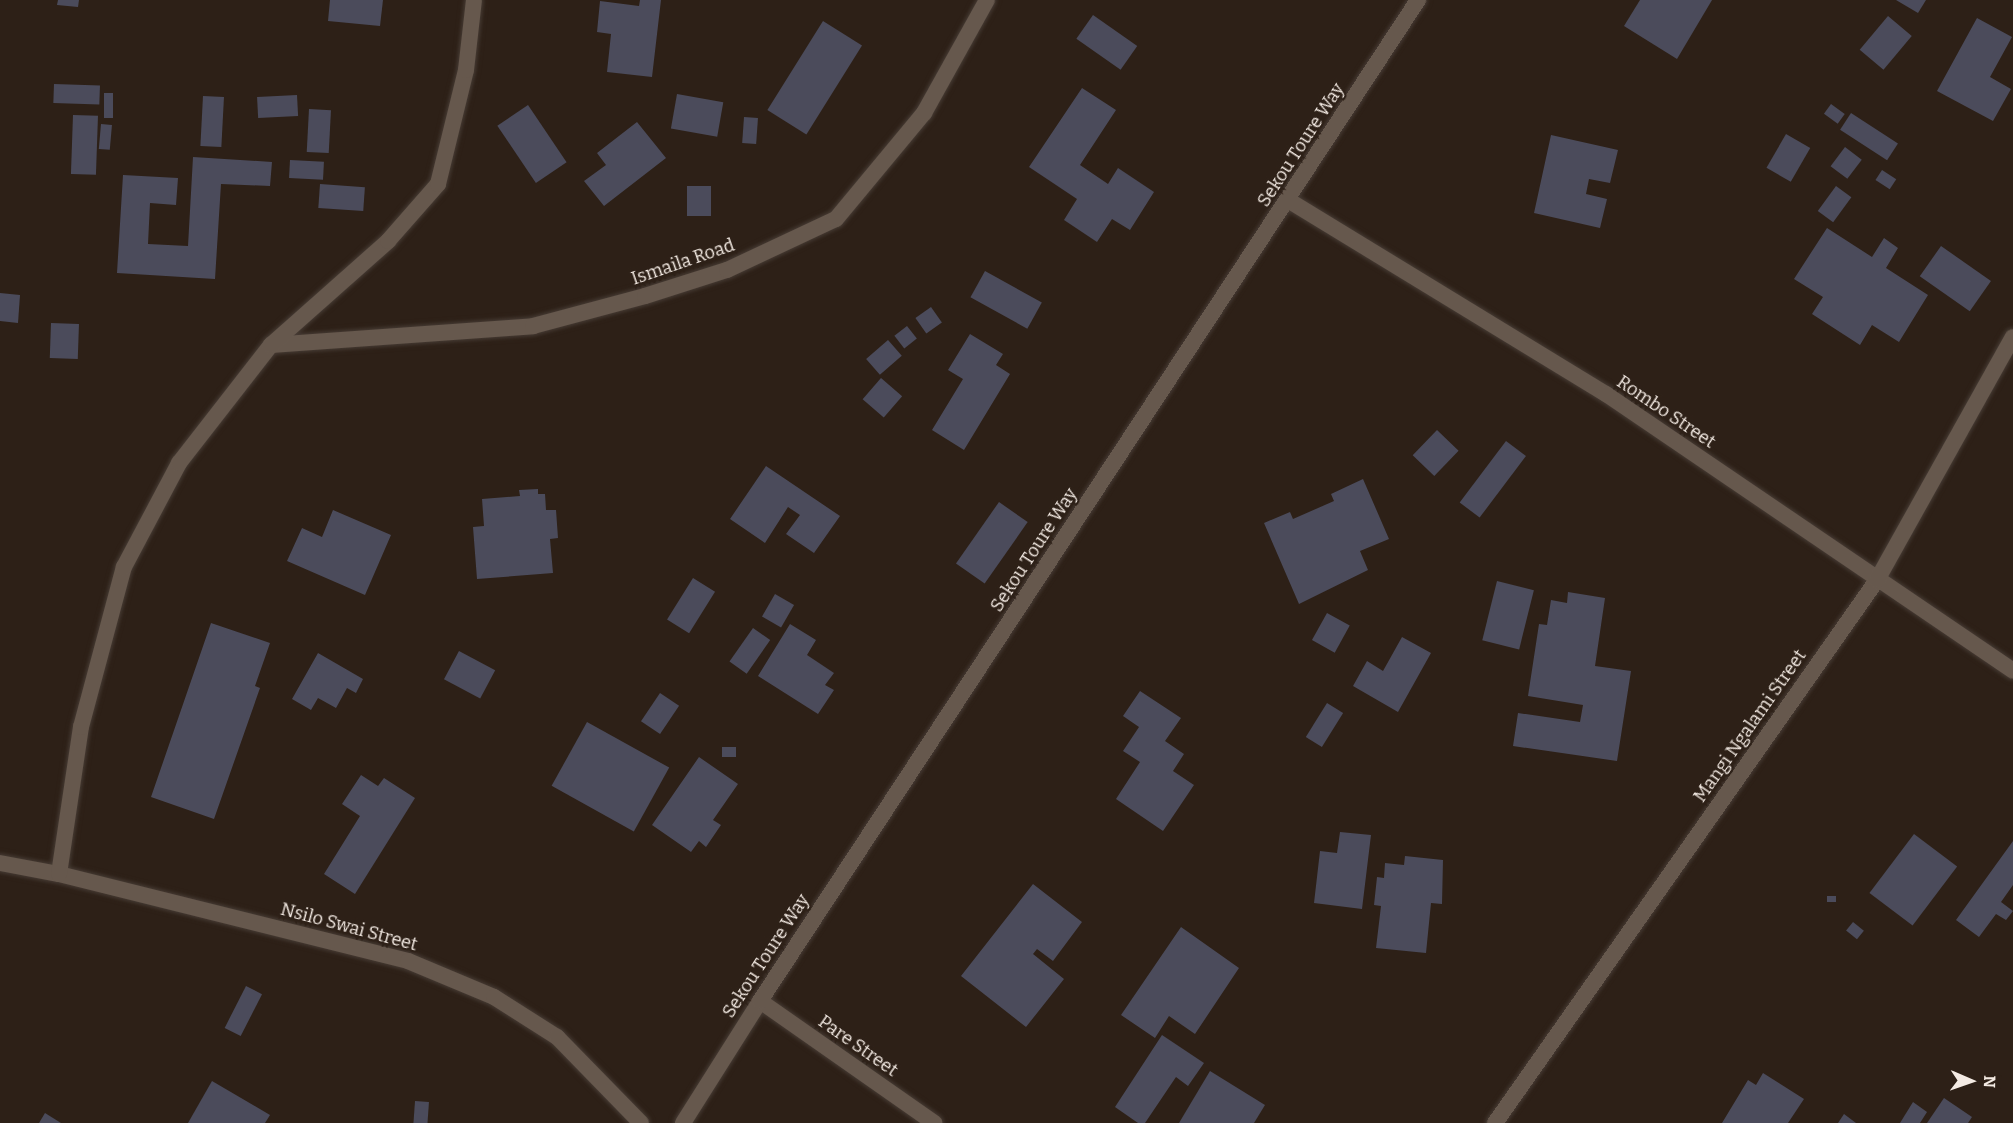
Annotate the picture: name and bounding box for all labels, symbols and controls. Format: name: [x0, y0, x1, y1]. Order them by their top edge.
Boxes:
street label: Sekou Toure Way: [1253, 79, 1349, 211]
street label: Ismaila Road: [629, 234, 737, 290]
street label: Rombo Street: [1613, 371, 1719, 453]
street label: Sekou Toure Way: [986, 484, 1082, 616]
street label: Mangi Ngalami Street: [1689, 646, 1811, 806]
street label: Sekou Toure Way: [718, 890, 814, 1022]
street label: Nsilo Swai Street: [278, 898, 420, 956]
street label: Pare Street: [814, 1011, 902, 1081]
north arrow: [1941, 1051, 2001, 1111]
text: N: [1980, 1075, 1999, 1088]

